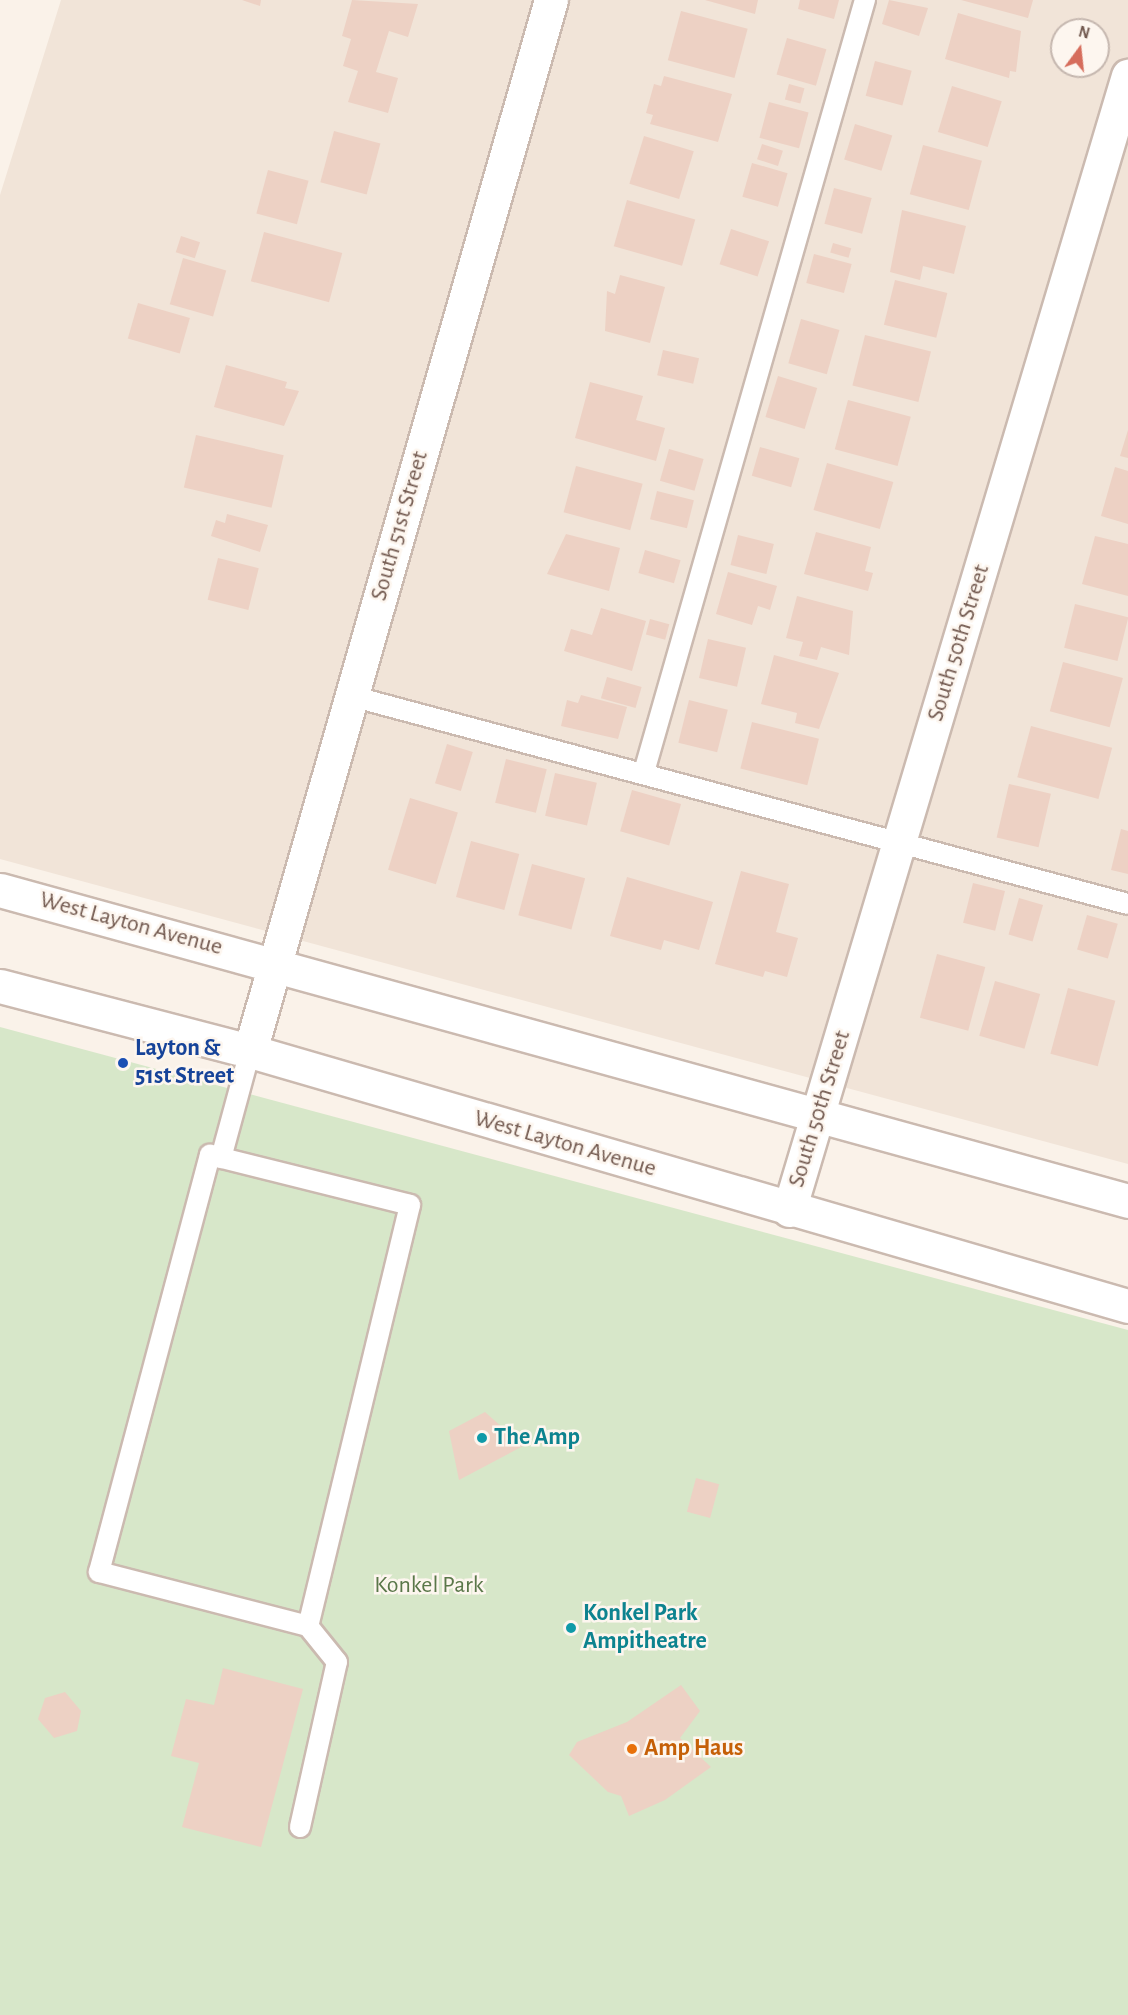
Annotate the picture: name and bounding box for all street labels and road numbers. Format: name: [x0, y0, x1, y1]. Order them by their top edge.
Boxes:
street label: South 51st Street: [365, 448, 435, 604]
street label: South 50th Street: [922, 561, 996, 725]
street label: West Layton Avenue: [36, 886, 226, 962]
street label: South 50th Street: [783, 1027, 857, 1191]
street label: West Layton Avenue: [471, 1104, 659, 1184]

